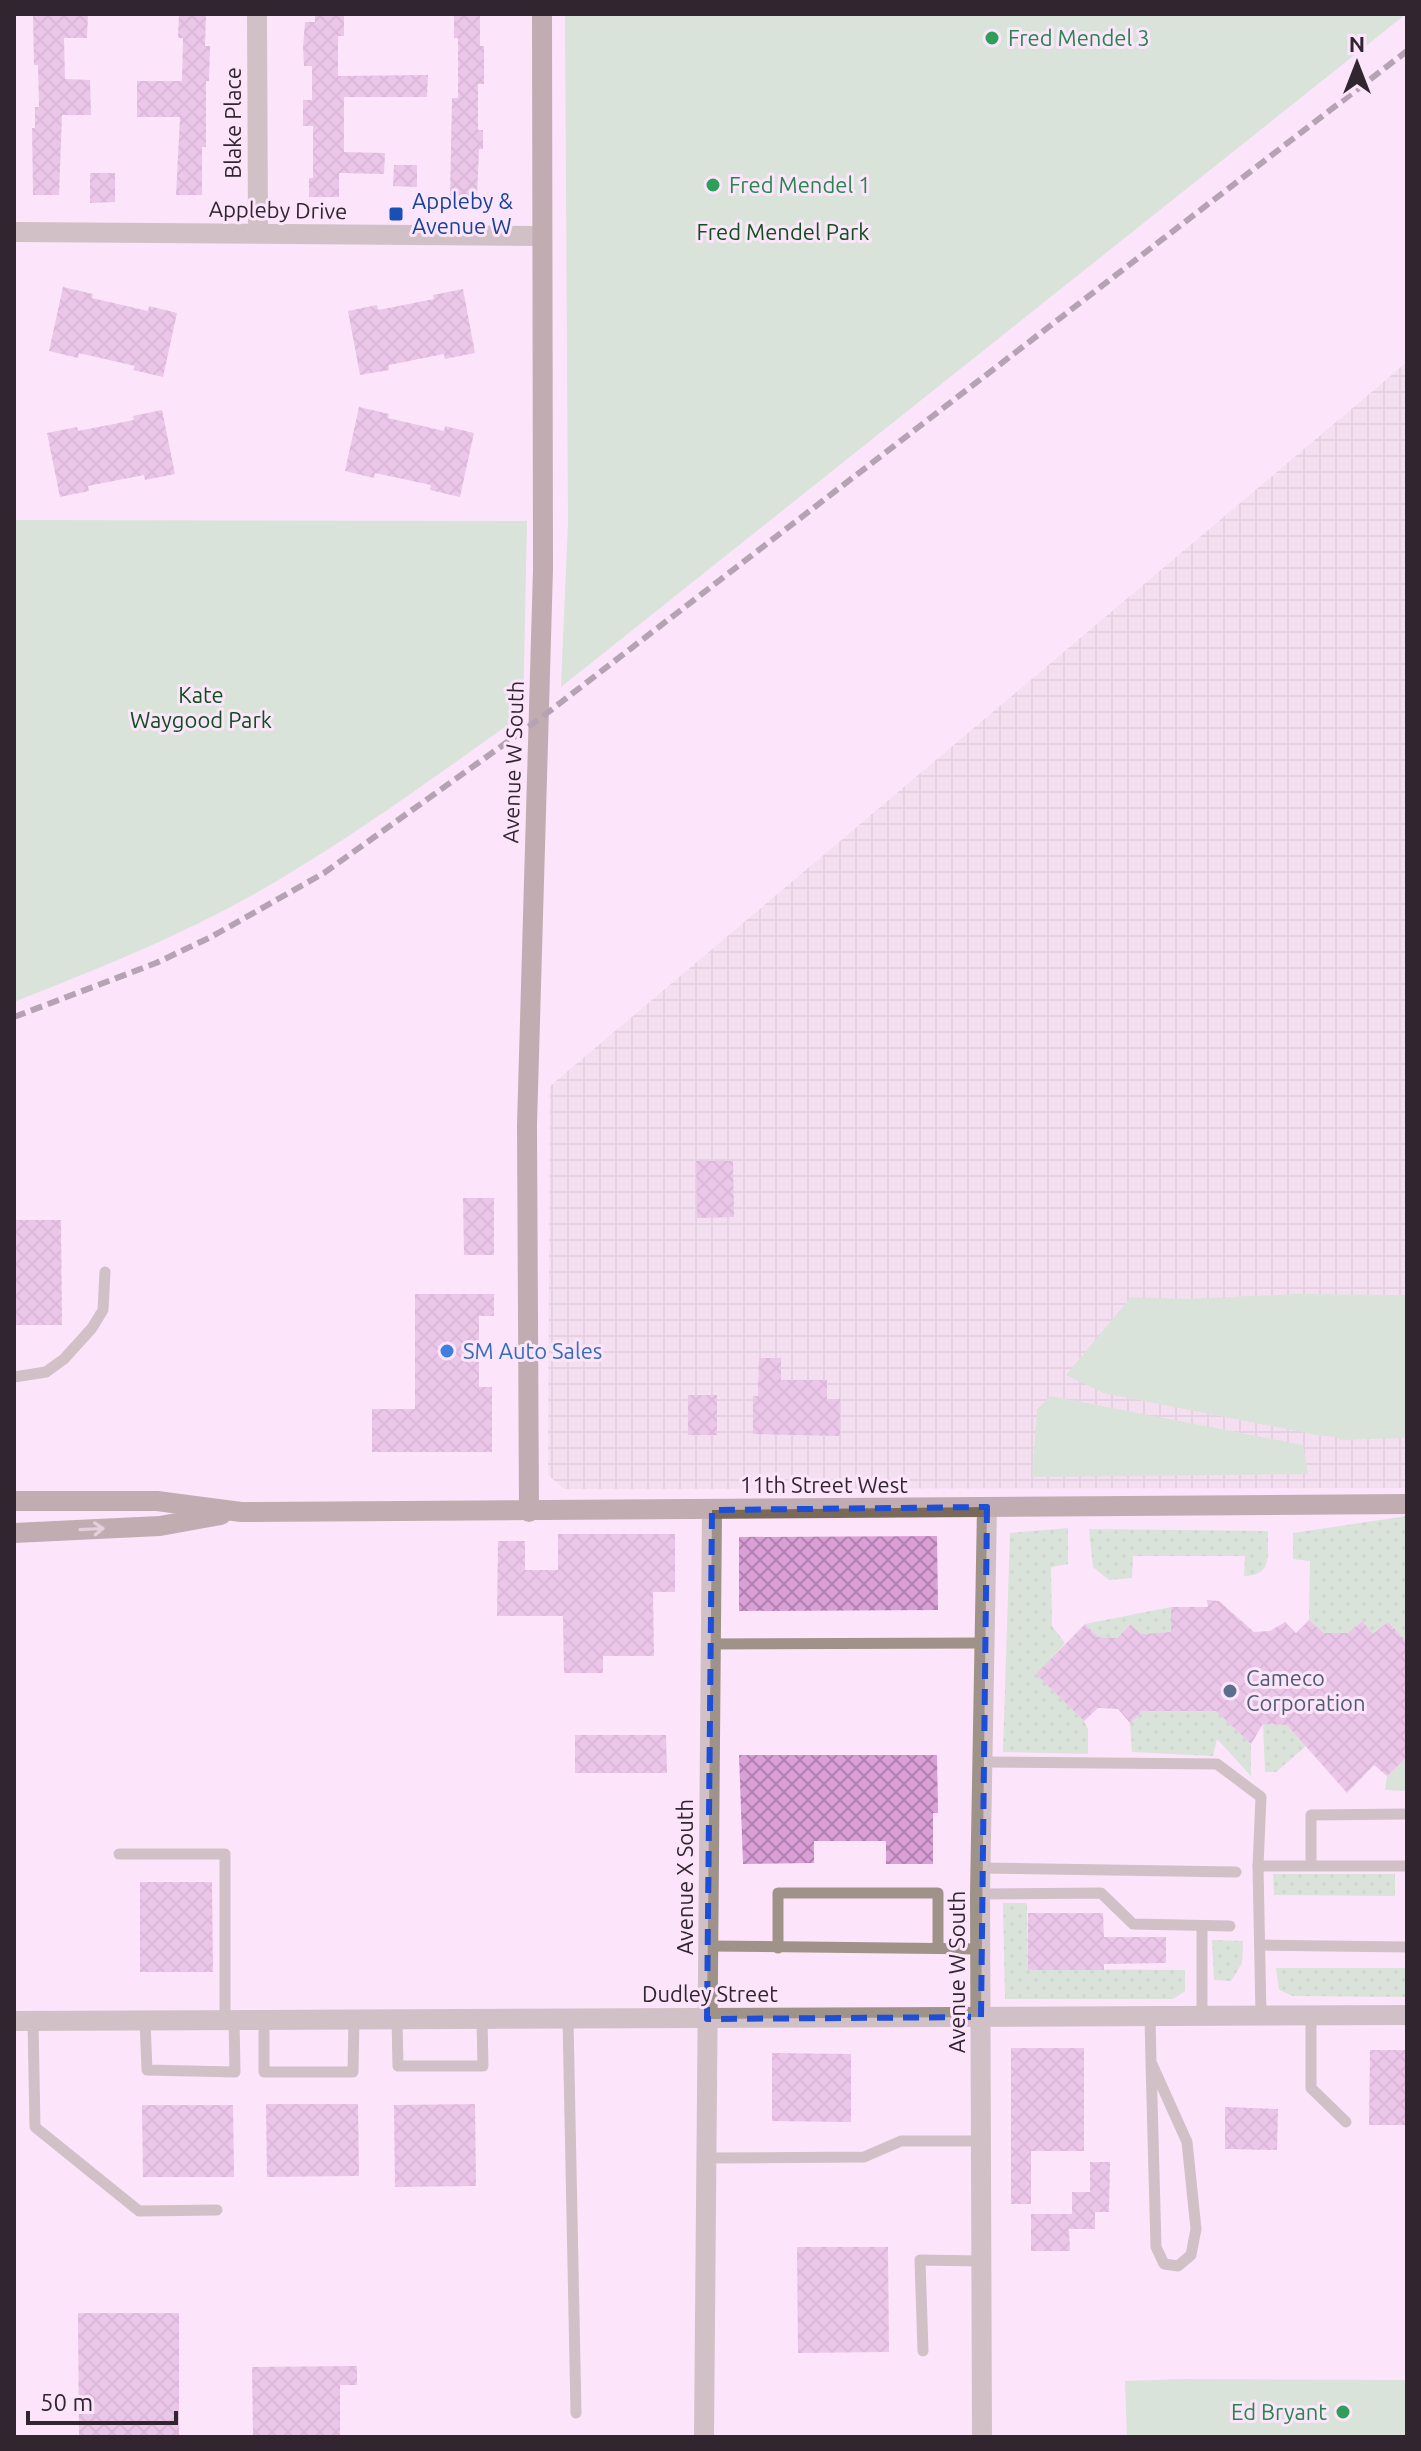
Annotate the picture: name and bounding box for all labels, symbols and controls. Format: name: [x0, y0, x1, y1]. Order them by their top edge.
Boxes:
north arrow: [1317, 24, 1397, 104]
place label: Fred Mendel 3: [1008, 25, 1150, 50]
marker: Fred Mendel 3: [983, 29, 1001, 47]
text: N: [1349, 31, 1365, 56]
street label: Blake Place: [220, 67, 245, 179]
place label: Fred Mendel 1: [729, 172, 871, 197]
marker: Fred Mendel 1: [704, 176, 722, 194]
place label: Appleby & Avenue W: [412, 188, 513, 238]
street label: Appleby Drive: [209, 196, 347, 223]
marker: Appleby & Avenue W: [387, 205, 405, 223]
park label: Fred Mendel Park: [697, 219, 869, 244]
street label: Avenue W South: [497, 680, 528, 844]
park label: Kate Waygood Park: [130, 682, 272, 732]
place label: SM Auto Sales: [463, 1338, 602, 1363]
marker: SM Auto Sales: [438, 1342, 456, 1360]
street label: 11th Street West: [740, 1472, 908, 1497]
one-way arrow: [78, 1522, 105, 1537]
place label: Cameco Corporation: [1246, 1665, 1365, 1715]
marker: Cameco Corporation: [1221, 1682, 1239, 1700]
street label: Avenue X South: [672, 1799, 697, 1955]
street label: Avenue W South: [944, 1891, 969, 2053]
street label: Dudley Street: [642, 1981, 778, 2006]
scale bar: [28, 2375, 176, 2425]
text: 50 m: [40, 2389, 93, 2416]
place label: Ed Bryant: [1231, 2399, 1327, 2424]
marker: Ed Bryant: [1334, 2403, 1352, 2421]

